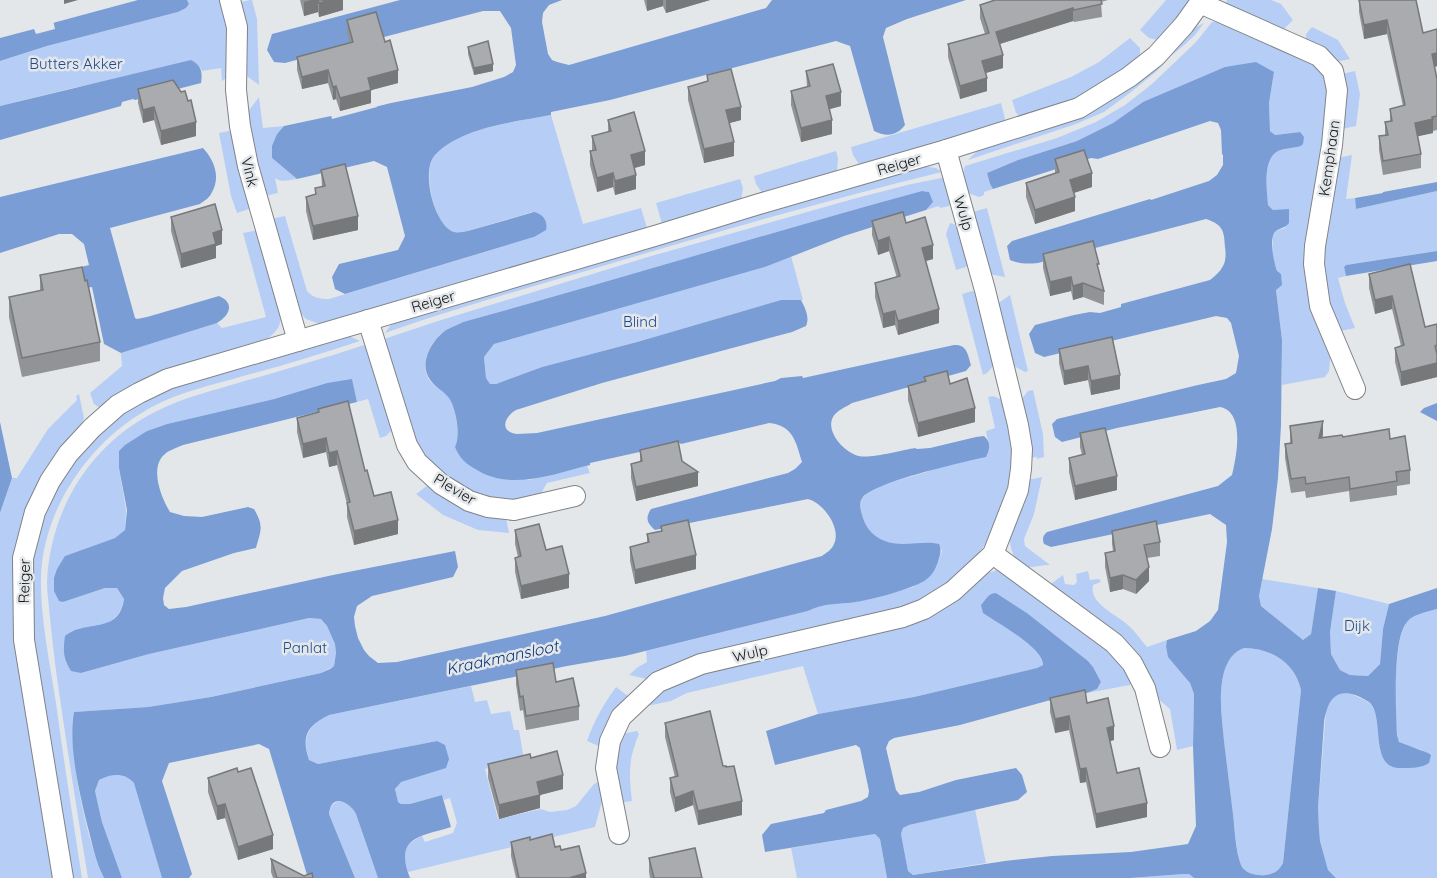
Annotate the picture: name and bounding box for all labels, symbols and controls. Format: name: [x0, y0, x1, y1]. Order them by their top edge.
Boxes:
park label: Butters Akker: [29, 54, 123, 73]
street label: Kemphaan: [1314, 119, 1344, 197]
street label: Reiger: [875, 149, 923, 179]
street label: Vink: [237, 155, 263, 189]
street label: Wulp: [950, 193, 978, 233]
street label: Reiger: [409, 286, 457, 316]
park label: Blind: [623, 312, 657, 331]
street label: Plevier: [430, 469, 480, 509]
street label: Reiger: [14, 558, 34, 604]
park label: Dijk: [1344, 616, 1370, 635]
water label: Kraakmansloot: [444, 635, 561, 679]
park label: Panlat: [283, 638, 327, 657]
street label: Wulp: [731, 640, 769, 666]

